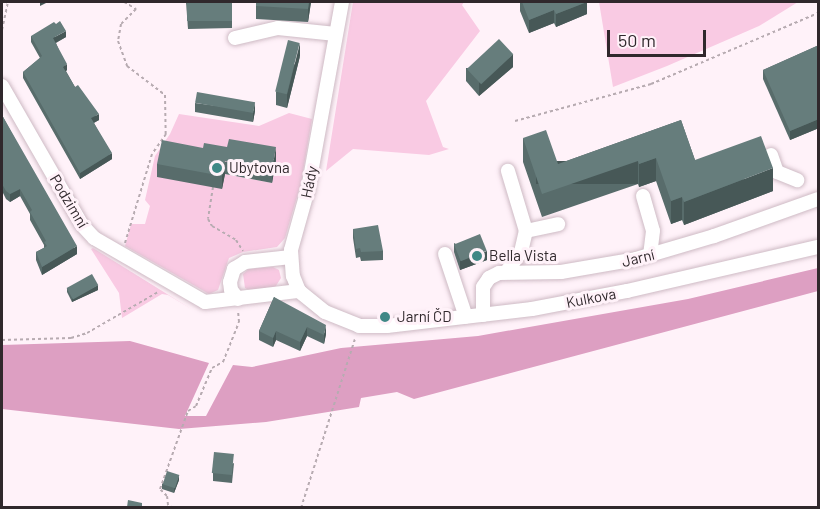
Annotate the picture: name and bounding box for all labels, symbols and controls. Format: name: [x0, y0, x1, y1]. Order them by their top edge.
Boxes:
scale bar: [610, 18, 709, 56]
text: 50 m: [618, 29, 656, 51]
place label: Ubytovna: [229, 159, 290, 177]
marker: Ubytovna: [210, 161, 224, 175]
street label: Hády: [297, 164, 321, 200]
street label: Podzimní: [46, 171, 92, 231]
street label: Jarní: [620, 245, 656, 271]
place label: Bella Vista: [489, 247, 557, 265]
marker: Bella Vista: [470, 249, 484, 263]
street label: Kulkova: [565, 284, 617, 312]
place label: Jarní ČD: [397, 308, 451, 326]
marker: Jarní ČD: [378, 310, 392, 324]

